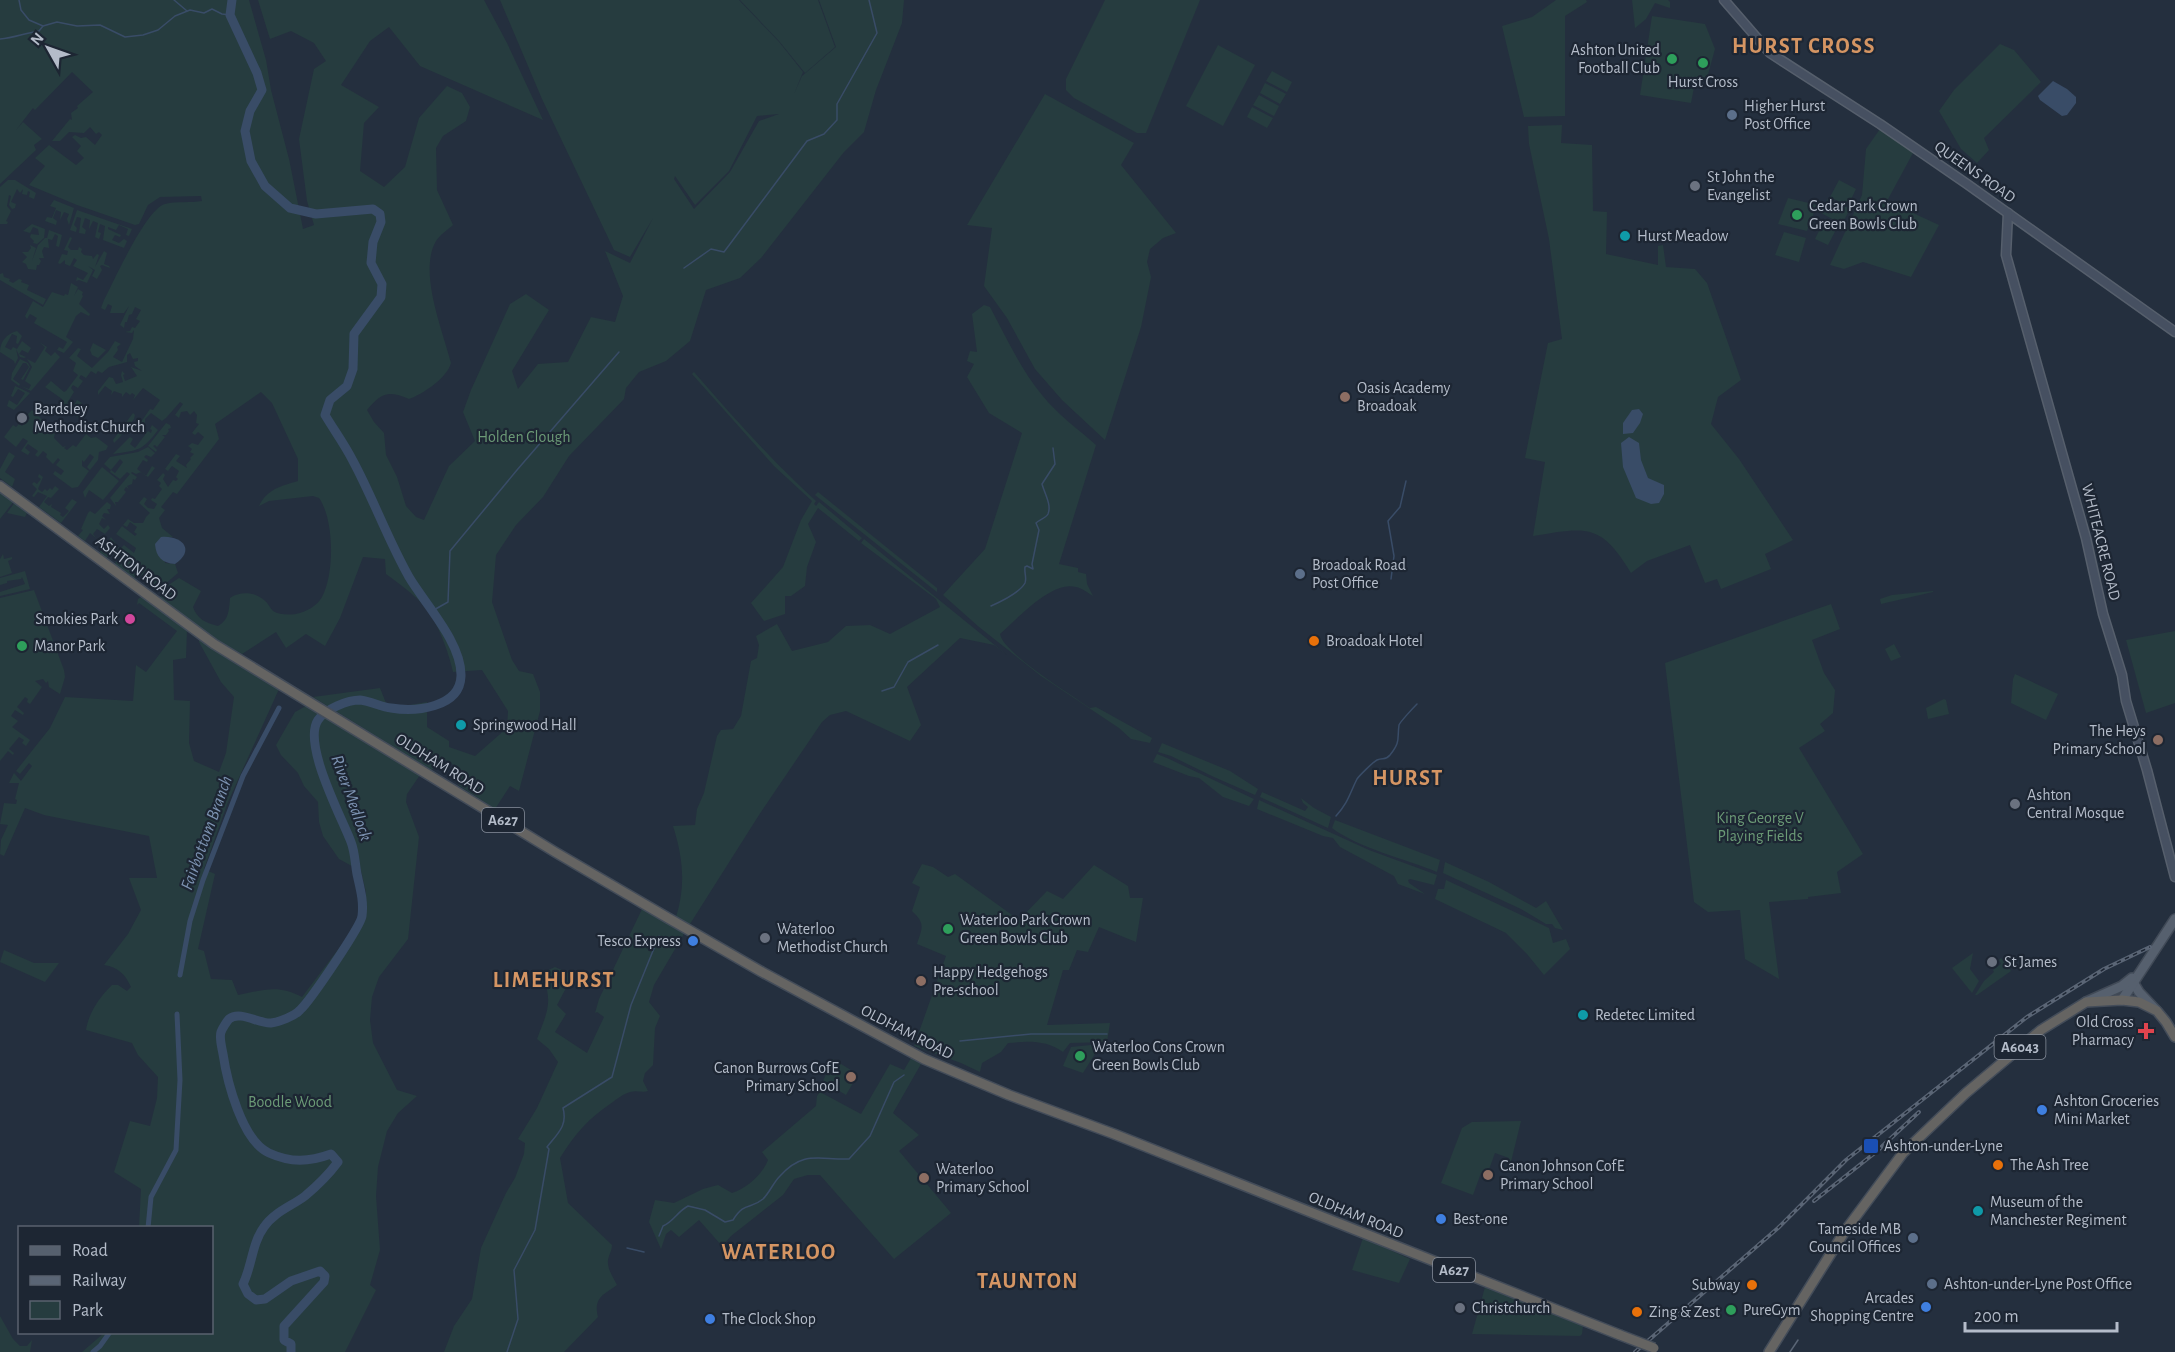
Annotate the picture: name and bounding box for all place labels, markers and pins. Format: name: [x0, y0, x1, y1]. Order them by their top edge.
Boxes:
place label: Ashton United Football Club: [1571, 42, 1660, 76]
marker: Ashton United Football Club: [1665, 52, 1679, 66]
marker: Hurst Cross: [1696, 56, 1710, 70]
place label: Hurst Cross: [1668, 74, 1738, 90]
place label: Higher Hurst Post Office: [1744, 98, 1825, 132]
marker: Higher Hurst Post Office: [1725, 108, 1739, 122]
place label: St John the Evangelist: [1707, 169, 1775, 203]
marker: St John the Evangelist: [1688, 179, 1702, 193]
place label: Cedar Park Crown Green Bowls Club: [1809, 198, 1918, 232]
marker: Cedar Park Crown Green Bowls Club: [1790, 208, 1804, 222]
place label: Hurst Meadow: [1637, 228, 1729, 244]
marker: Hurst Meadow: [1618, 229, 1632, 243]
place label: Oasis Academy Broadoak: [1357, 380, 1450, 414]
marker: Oasis Academy Broadoak: [1338, 390, 1352, 404]
place label: Bardsley Methodist Church: [34, 401, 145, 435]
marker: Bardsley Methodist Church: [15, 411, 29, 425]
place label: Broadoak Road Post Office: [1312, 557, 1406, 591]
marker: Broadoak Road Post Office: [1293, 567, 1307, 581]
place label: Smokies Park: [35, 611, 119, 627]
marker: Smokies Park: [123, 612, 137, 626]
place label: Broadoak Hotel: [1326, 633, 1423, 649]
marker: Broadoak Hotel: [1307, 634, 1321, 648]
place label: Manor Park: [34, 638, 106, 654]
marker: Manor Park: [15, 639, 29, 653]
place label: Springwood Hall: [473, 717, 577, 733]
marker: Springwood Hall: [454, 718, 468, 732]
place label: The Heys Primary School: [2053, 723, 2146, 758]
marker: The Heys Primary School: [2151, 733, 2165, 747]
place label: Ashton Central Mosque: [2027, 787, 2125, 821]
marker: Ashton Central Mosque: [2008, 797, 2022, 811]
place label: Waterloo Park Crown Green Bowls Club: [960, 912, 1091, 946]
place label: Waterloo Methodist Church: [777, 921, 888, 955]
marker: Waterloo Park Crown Green Bowls Club: [941, 922, 955, 936]
marker: Waterloo Methodist Church: [758, 931, 772, 945]
place label: Tesco Express: [597, 933, 681, 949]
marker: Tesco Express: [686, 934, 700, 948]
place label: St James: [2004, 954, 2057, 970]
marker: St James: [1985, 955, 1999, 969]
place label: Happy Hedgehogs Pre-school: [933, 964, 1048, 998]
marker: Happy Hedgehogs Pre-school: [914, 974, 928, 988]
place label: Redetec Limited: [1595, 1007, 1695, 1023]
marker: Redetec Limited: [1576, 1008, 1590, 1022]
place label: Old Cross Pharmacy: [2072, 1014, 2134, 1049]
marker: Old Cross Pharmacy: [2139, 1024, 2153, 1038]
place label: Waterloo Cons Crown Green Bowls Club: [1092, 1039, 1225, 1073]
marker: Waterloo Cons Crown Green Bowls Club: [1073, 1049, 1087, 1063]
place label: Canon Burrows CofE Primary School: [714, 1060, 839, 1095]
marker: Canon Burrows CofE Primary School: [844, 1070, 858, 1084]
place label: Ashton Groceries Mini Market: [2054, 1093, 2159, 1127]
marker: Ashton Groceries Mini Market: [2035, 1103, 2049, 1117]
marker: Ashton-under-Lyne: [1862, 1137, 1880, 1155]
place label: Ashton-under-Lyne: [1884, 1138, 2003, 1155]
place label: The Ash Tree: [2010, 1157, 2089, 1173]
place label: Canon Johnson CofE Primary School: [1500, 1158, 1625, 1193]
marker: The Ash Tree: [1991, 1158, 2005, 1172]
place label: Waterloo Primary School: [936, 1161, 1029, 1196]
marker: Canon Johnson CofE Primary School: [1481, 1168, 1495, 1182]
marker: Waterloo Primary School: [917, 1171, 931, 1185]
place label: Museum of the Manchester Regiment: [1990, 1194, 2127, 1228]
marker: Museum of the Manchester Regiment: [1971, 1204, 1985, 1218]
place label: Best-one: [1453, 1211, 1508, 1227]
marker: Best-one: [1434, 1212, 1448, 1226]
place label: Tameside MB Council Offices: [1809, 1221, 1901, 1255]
marker: Tameside MB Council Offices: [1906, 1231, 1920, 1245]
place label: Ashton-under-Lyne Post Office: [1944, 1276, 2132, 1293]
place label: Subway: [1692, 1277, 1740, 1294]
marker: Ashton-under-Lyne Post Office: [1925, 1277, 1939, 1291]
marker: Subway: [1745, 1278, 1759, 1292]
place label: Arcades Shopping Centre: [1810, 1290, 1914, 1324]
place label: Christchurch: [1472, 1300, 1550, 1316]
marker: Arcades Shopping Centre: [1919, 1300, 1933, 1314]
marker: Christchurch: [1453, 1301, 1467, 1315]
place label: PureGym: [1743, 1302, 1801, 1319]
marker: PureGym: [1724, 1303, 1738, 1317]
place label: Zing & Zest: [1649, 1304, 1720, 1320]
marker: Zing & Zest: [1630, 1305, 1644, 1319]
place label: The Clock Shop: [722, 1311, 816, 1327]
marker: The Clock Shop: [703, 1312, 717, 1326]

